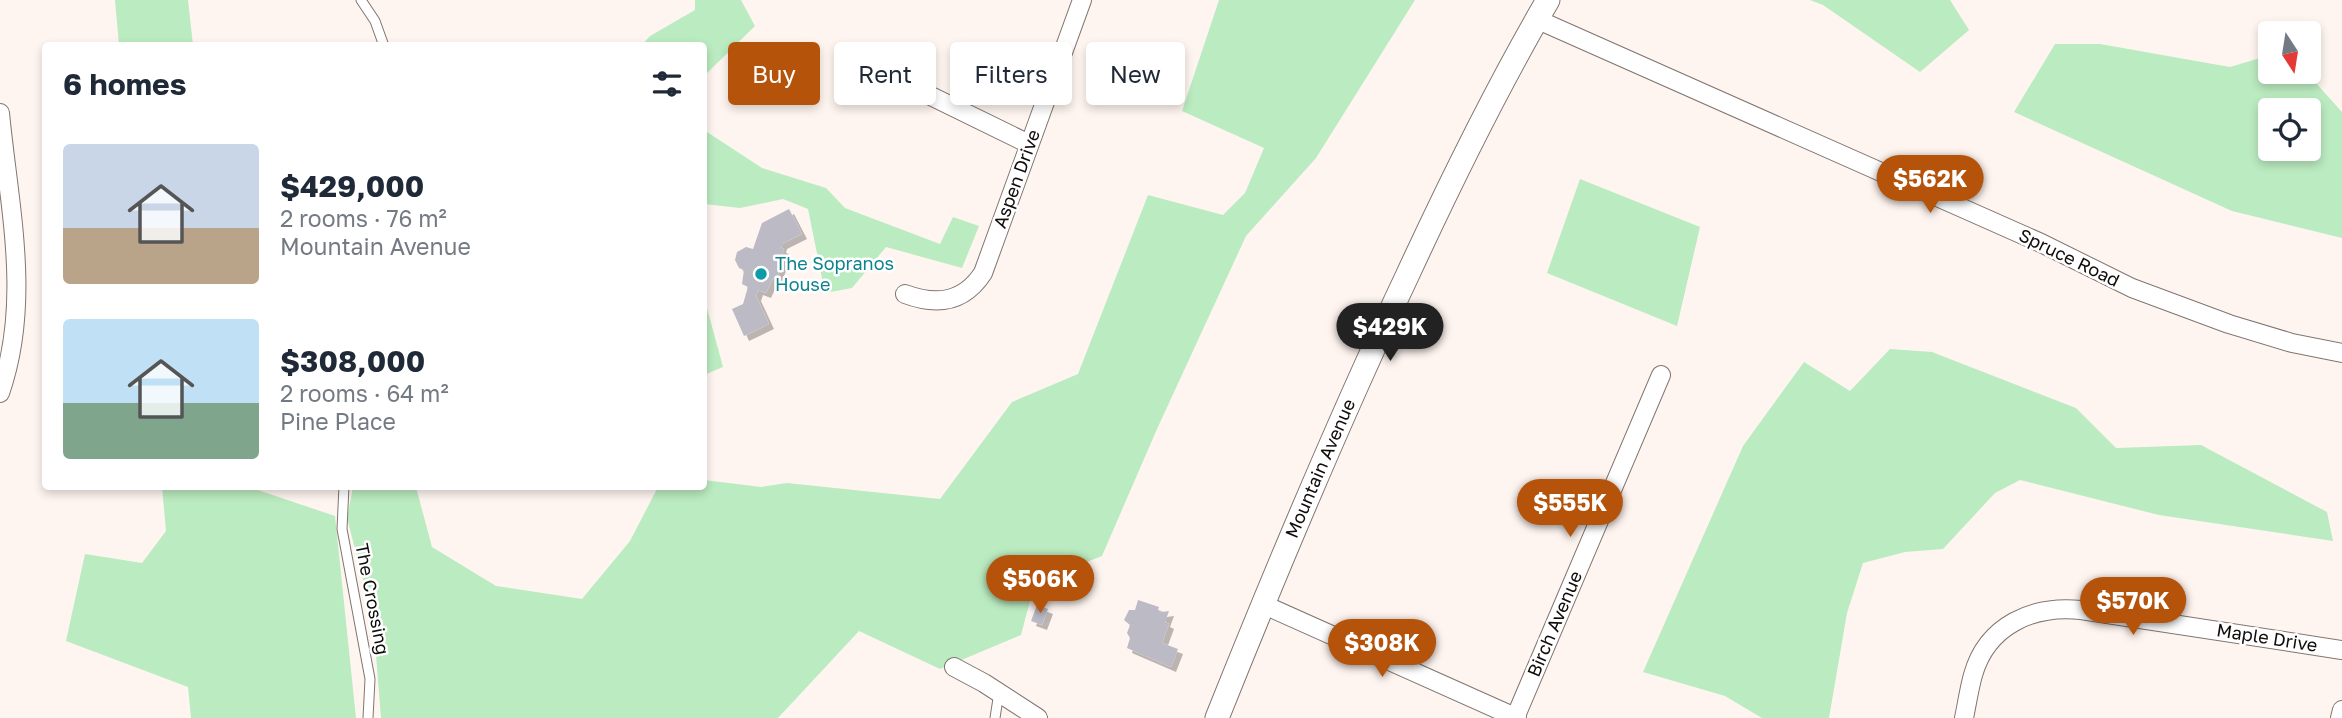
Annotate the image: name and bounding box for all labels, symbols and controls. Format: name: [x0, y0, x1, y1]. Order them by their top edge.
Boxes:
north arrow: [2258, 21, 2320, 84]
map controls: [2258, 21, 2321, 161]
chip: Buy: [728, 42, 820, 105]
chip: Rent: [834, 42, 936, 105]
chip: Filters: [950, 42, 1072, 105]
chip: New: [1086, 42, 1185, 105]
icon: filters: [648, 65, 686, 103]
text: 6 homes: [63, 66, 186, 102]
button: locate: [2258, 98, 2321, 161]
street label: Aspen Drive: [988, 126, 1044, 231]
pin: $562K: [1881, 156, 1979, 215]
text: $562K: [1893, 164, 1967, 192]
text: $429,000: [280, 168, 424, 204]
icon: home: [119, 172, 203, 256]
text: 2 rooms · 76 m²: [280, 204, 447, 232]
street label: Spruce Road: [2015, 223, 2123, 291]
text: Mountain Avenue: [280, 232, 471, 260]
place label: The Sopranos House: [775, 252, 894, 295]
marker: The Sopranos House: [753, 266, 769, 282]
pin: $429K: [1341, 304, 1439, 363]
text: $429K: [1352, 312, 1428, 340]
text: $308,000: [280, 343, 425, 379]
icon: home: [119, 347, 203, 431]
text: 2 rooms · 64 m²: [280, 379, 449, 407]
street label: Mountain Avenue: [1280, 395, 1359, 541]
text: Pine Place: [280, 407, 396, 435]
pin: $555K: [1521, 480, 1619, 539]
text: $555K: [1533, 488, 1607, 516]
street label: The Crossing: [351, 541, 395, 656]
pin: $506K: [991, 556, 1089, 615]
text: $506K: [1002, 564, 1078, 592]
street label: Birch Avenue: [1522, 567, 1586, 680]
pin: $570K: [2084, 578, 2182, 637]
text: $570K: [2096, 586, 2170, 614]
street label: Maple Drive: [2215, 618, 2319, 656]
pin: $308K: [1333, 620, 1431, 679]
text: $308K: [1344, 628, 1420, 656]

